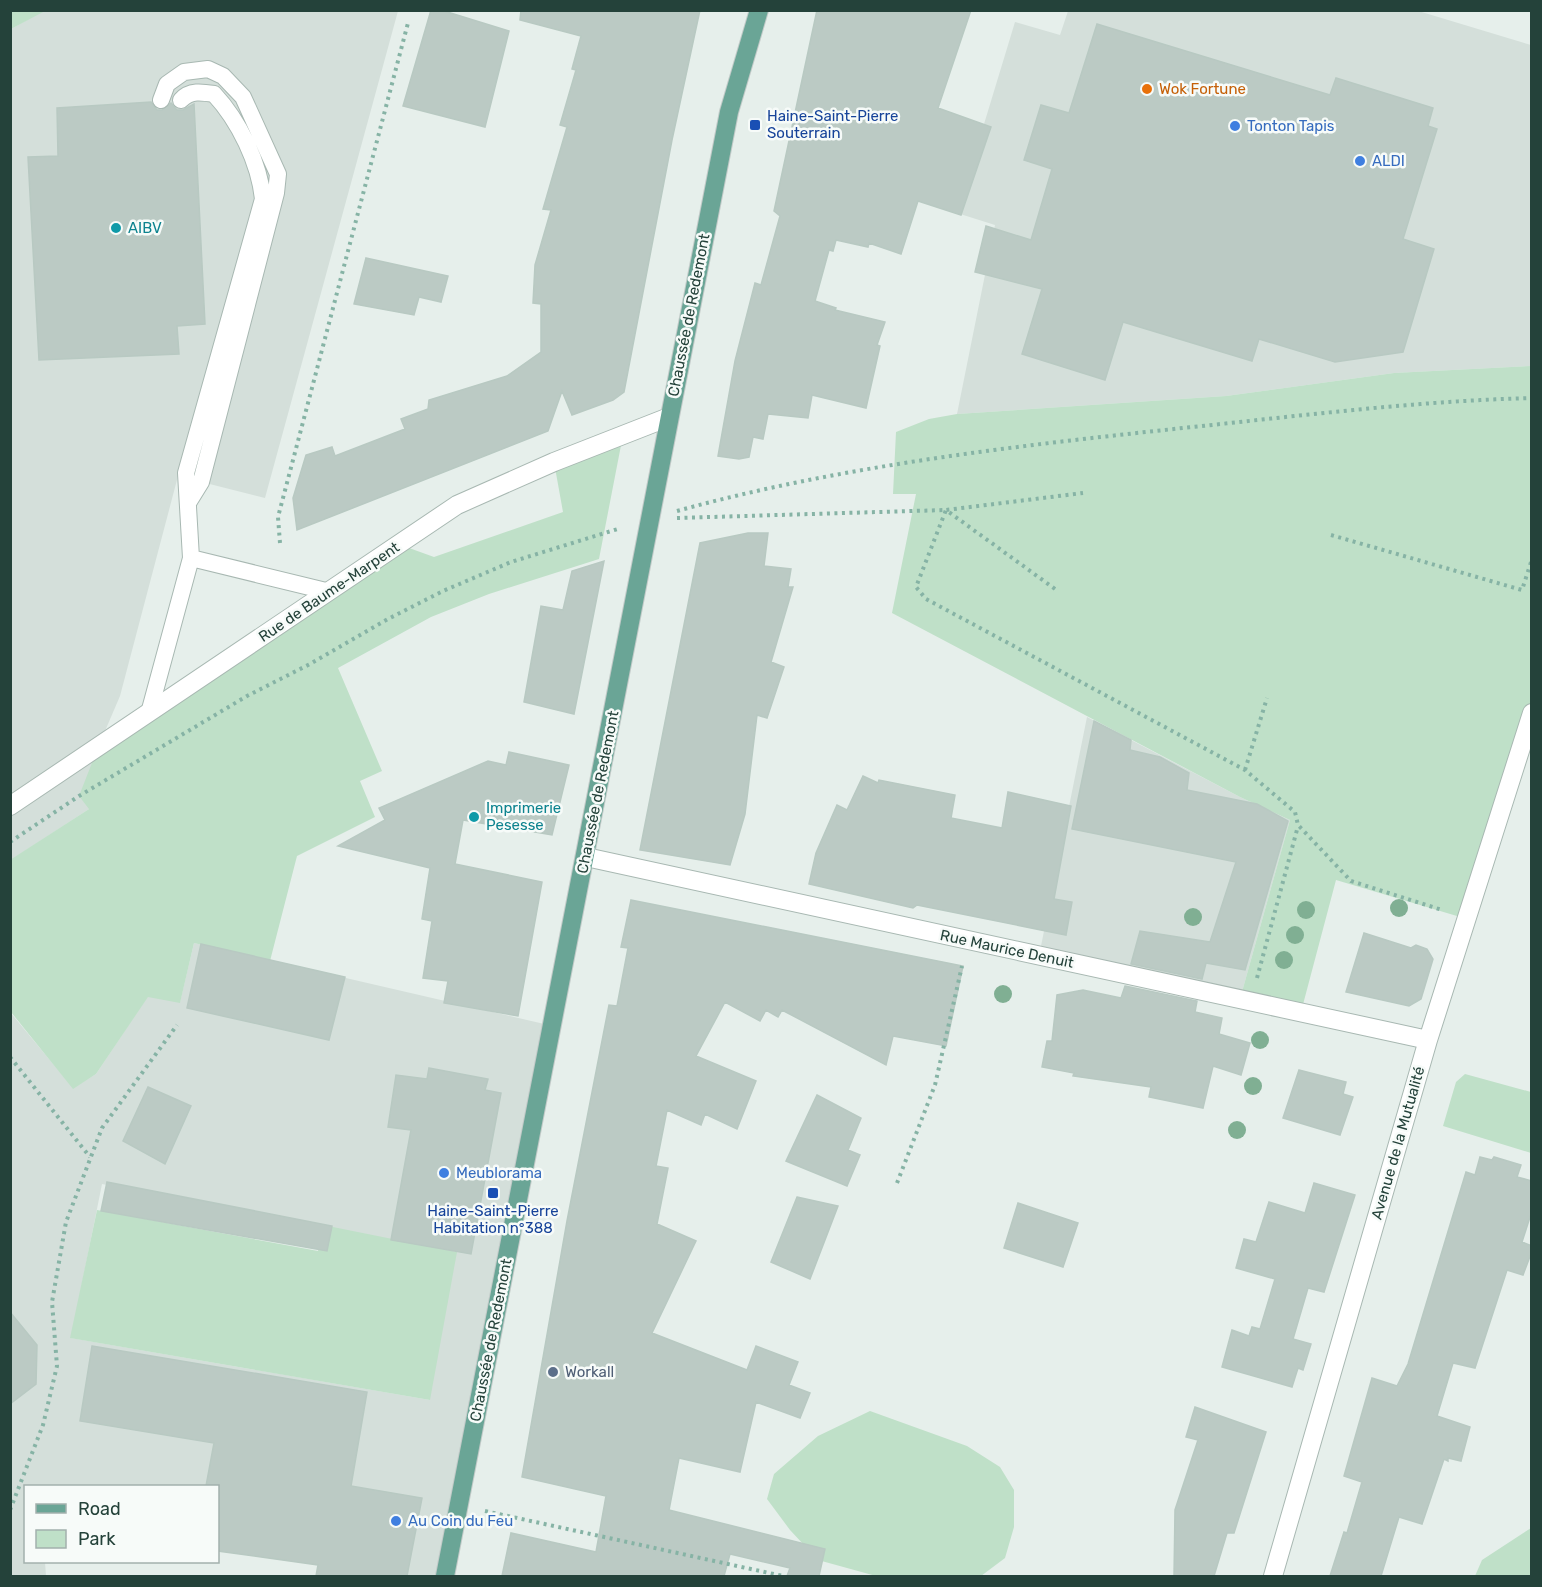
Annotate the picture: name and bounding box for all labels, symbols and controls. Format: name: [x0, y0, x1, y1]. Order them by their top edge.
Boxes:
place label: Wok Fortune: [1159, 80, 1246, 98]
marker: Wok Fortune: [1140, 82, 1154, 96]
place label: Haine-Saint-Pierre Souterrain: [767, 107, 899, 142]
place label: Tonton Tapis: [1247, 117, 1335, 135]
marker: Haine-Saint-Pierre Souterrain: [748, 118, 762, 132]
marker: Tonton Tapis: [1228, 119, 1242, 133]
place label: ALDI: [1372, 152, 1405, 170]
marker: ALDI: [1353, 154, 1367, 168]
place label: AIBV: [128, 219, 162, 237]
marker: AIBV: [109, 221, 123, 235]
street label: Chaussée de Redemont: [664, 232, 714, 398]
street label: Rue de Baume-Marpent: [255, 538, 403, 646]
street label: Chaussée de Redemont: [573, 709, 623, 875]
place label: Imprimerie Pesesse: [486, 799, 561, 834]
marker: Imprimerie Pesesse: [467, 810, 481, 824]
street label: Rue Maurice Denuit: [939, 926, 1076, 972]
street label: Avenue de la Mutualité: [1368, 1064, 1428, 1222]
place label: Meublorama: [456, 1164, 542, 1182]
marker: Meublorama: [437, 1166, 451, 1180]
marker: Haine-Saint-Pierre Habitation n°388: [486, 1186, 500, 1200]
place label: Haine-Saint-Pierre Habitation n°388: [427, 1202, 559, 1237]
street label: Chaussée de Redemont: [466, 1257, 516, 1423]
place label: Workall: [565, 1363, 614, 1381]
marker: Workall: [546, 1365, 560, 1379]
legend: [24, 1485, 219, 1563]
text: Road: [78, 1498, 121, 1520]
place label: Au Coin du Feu: [408, 1512, 513, 1530]
marker: Au Coin du Feu: [389, 1514, 403, 1528]
text: Park: [78, 1528, 116, 1550]

